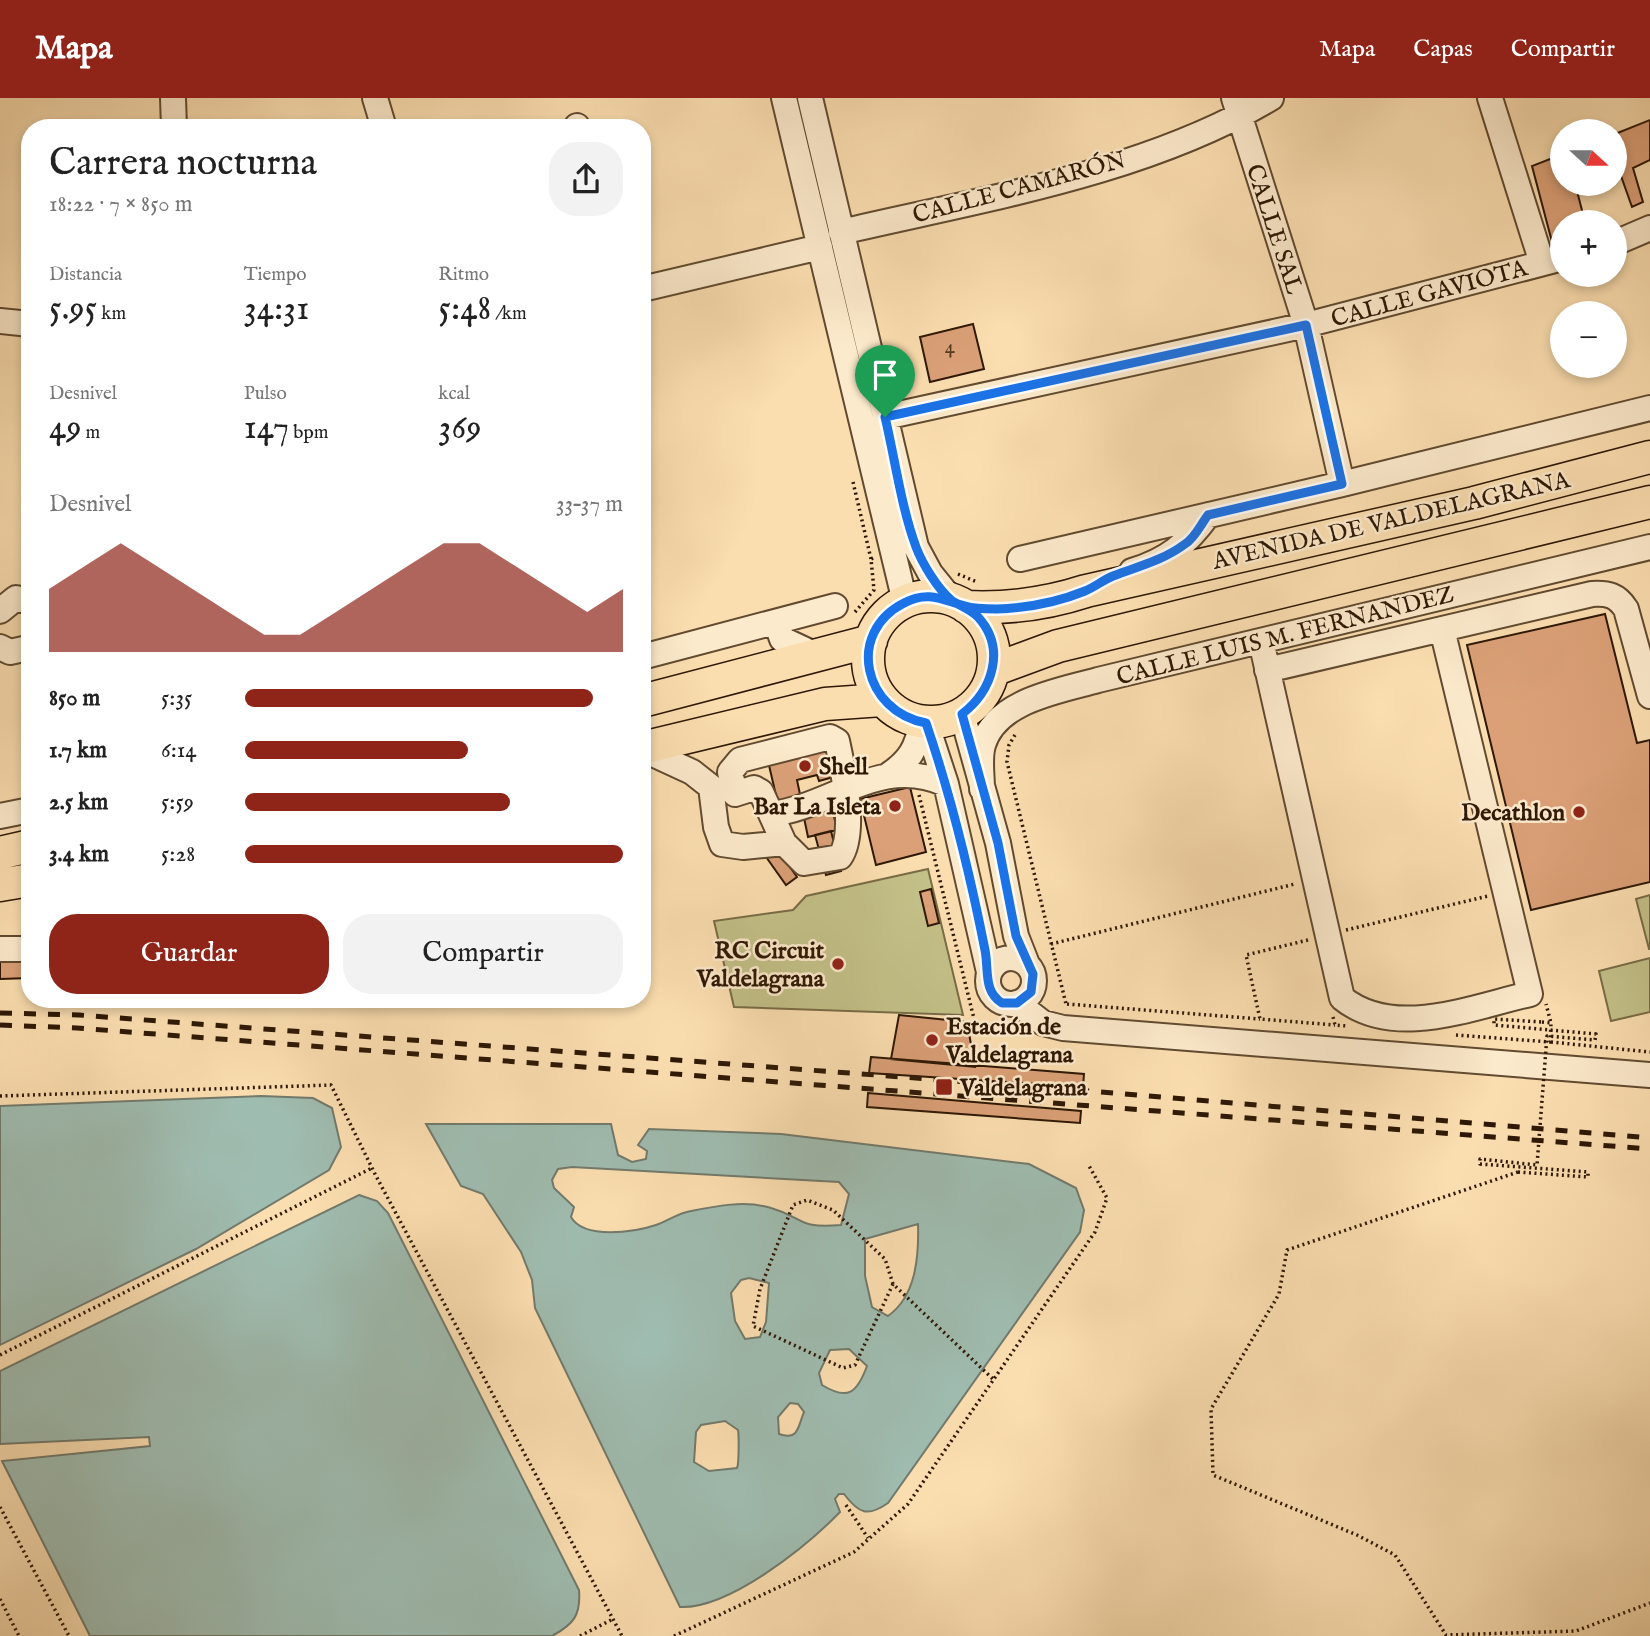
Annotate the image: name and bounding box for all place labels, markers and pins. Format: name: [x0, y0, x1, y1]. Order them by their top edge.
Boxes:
pin: [855, 345, 915, 417]
place label: Shell: [819, 752, 869, 783]
marker: Shell: [797, 758, 813, 774]
place label: Bar La Isleta: [753, 792, 882, 823]
marker: Bar La Isleta: [887, 798, 903, 814]
place label: Decathlon: [1461, 798, 1565, 829]
marker: Decathlon: [1571, 804, 1587, 820]
place label: RC Circuit Valdelagrana: [696, 936, 825, 995]
marker: RC Circuit Valdelagrana: [830, 956, 846, 972]
place label: Estación de Valdelagrana: [945, 1012, 1074, 1071]
marker: Estación de Valdelagrana: [924, 1032, 940, 1048]
place label: Valdelagrana: [959, 1073, 1088, 1104]
marker: Valdelagrana: [934, 1077, 954, 1097]

